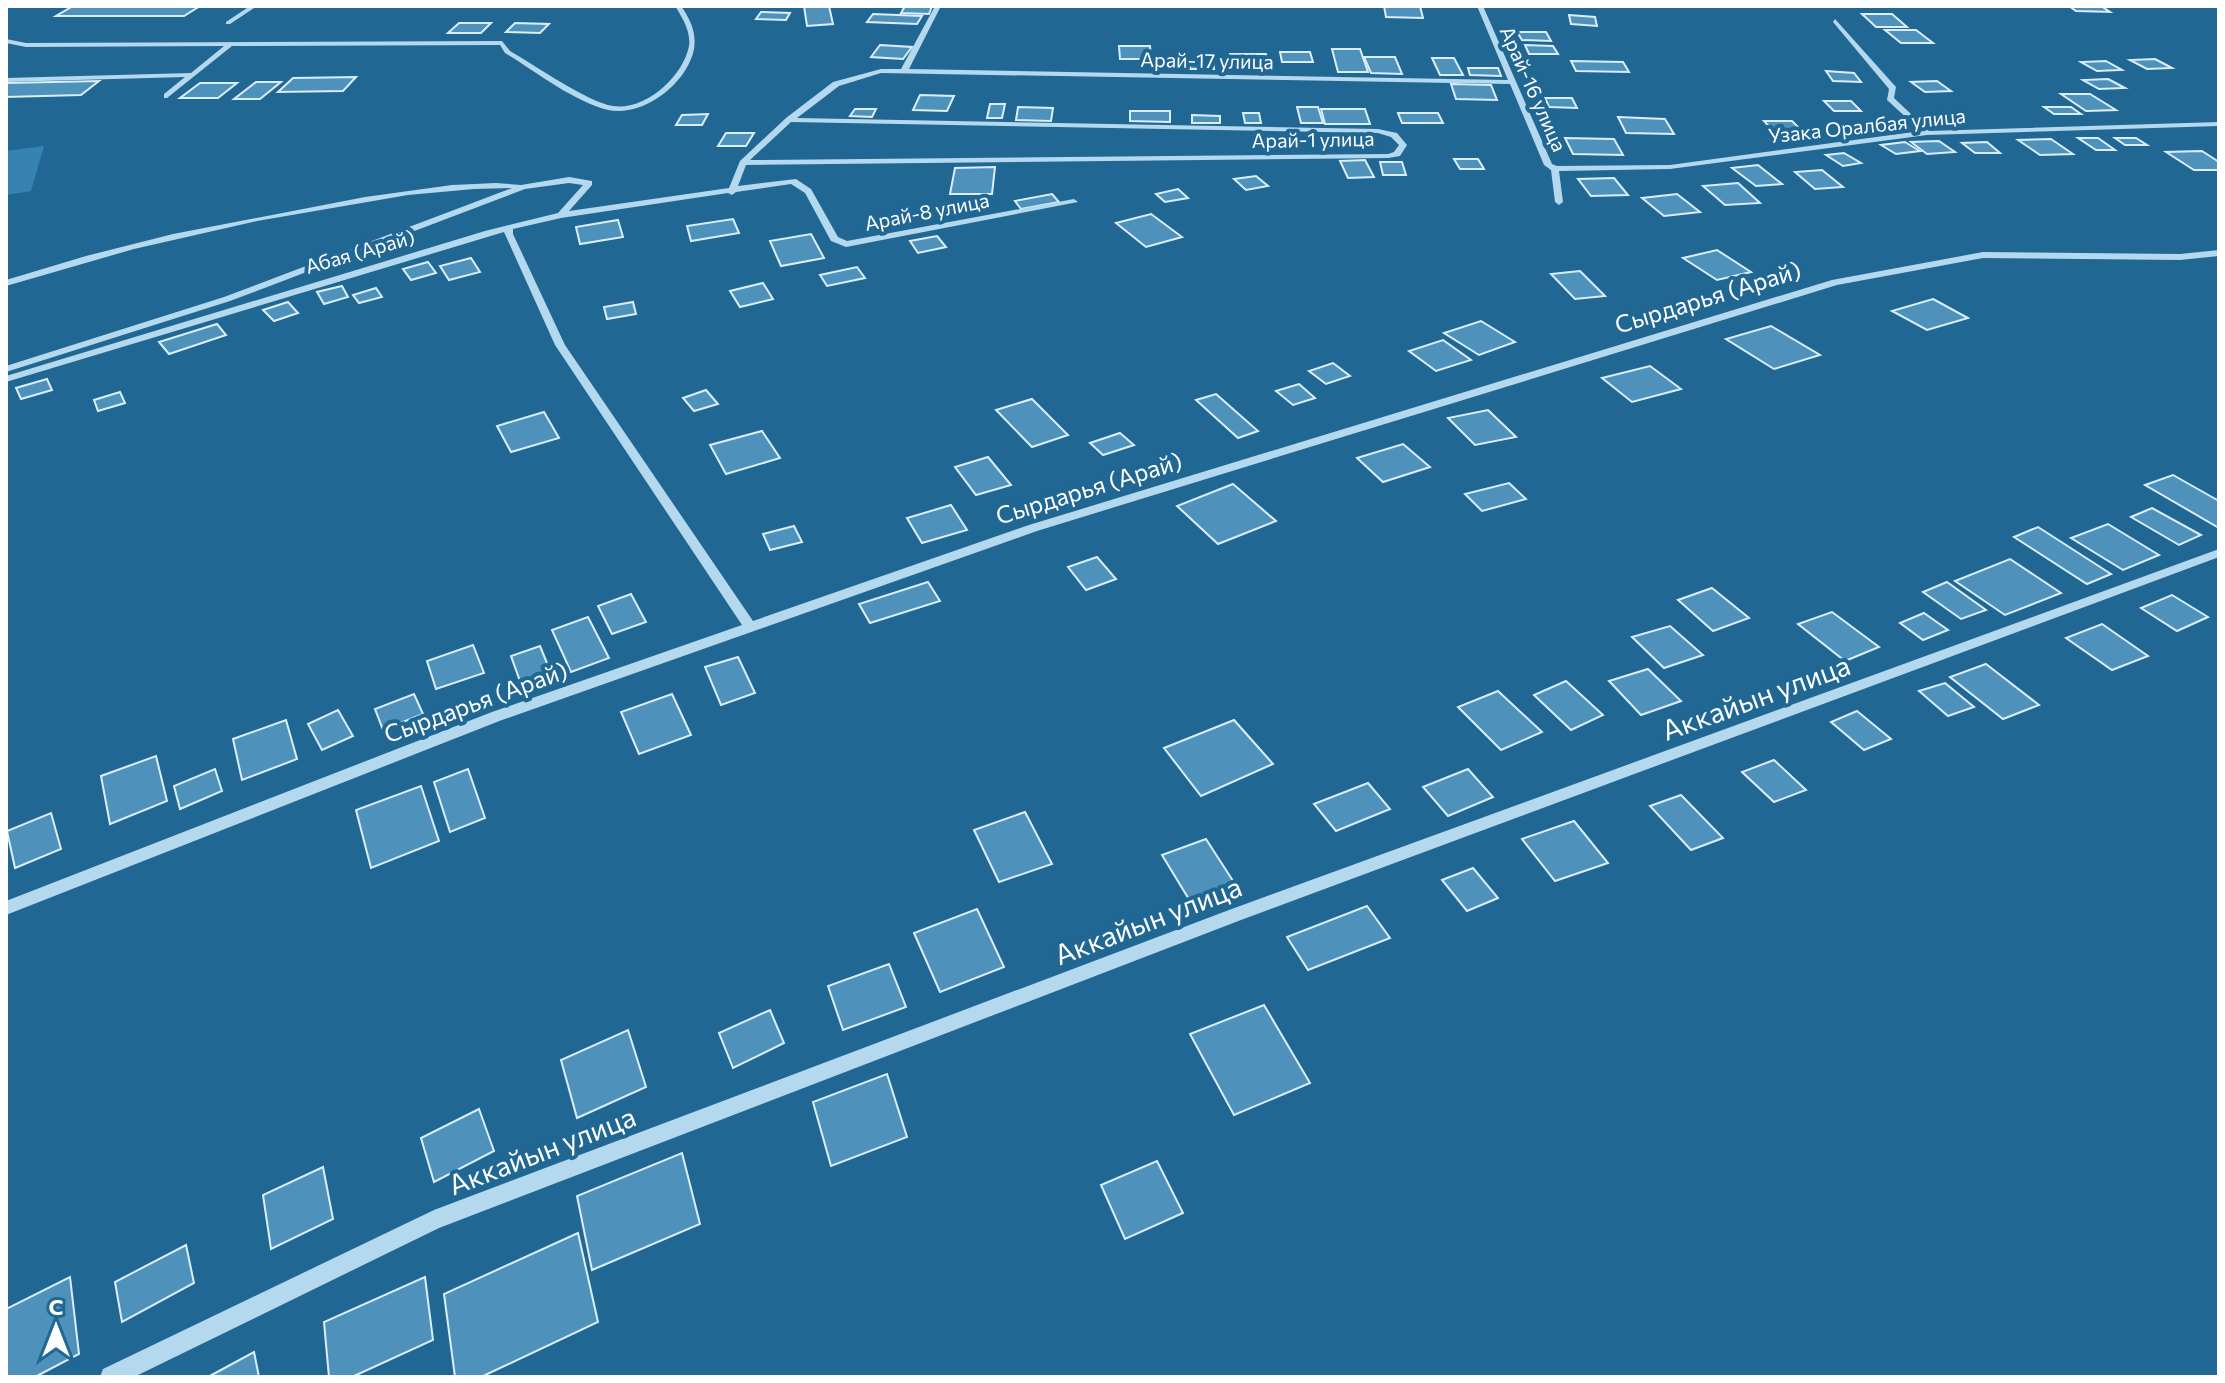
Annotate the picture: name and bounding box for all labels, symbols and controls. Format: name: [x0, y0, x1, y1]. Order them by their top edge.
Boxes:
street label: Арай-16 улица: [1495, 22, 1572, 155]
street label: Арай-17 улица: [1140, 47, 1274, 73]
street label: Узака Оралбая улица: [1767, 103, 1967, 147]
street label: Арай-1 улица: [1251, 126, 1375, 152]
street label: Арай-8 улица: [862, 187, 991, 235]
street label: Абая (Арай): [302, 224, 417, 278]
street label: Сырдарья (Арай): [1611, 254, 1804, 339]
street label: Сырдарья (Арай): [992, 445, 1185, 530]
street label: Аккайын улица: [1657, 647, 1855, 747]
street label: Сырдарья (Арай): [380, 655, 571, 748]
street label: Аккайын улица: [1049, 869, 1246, 971]
street label: Аккайын улица: [443, 1099, 640, 1201]
north arrow: [16, 1287, 96, 1367]
text: С: [48, 1293, 64, 1320]

